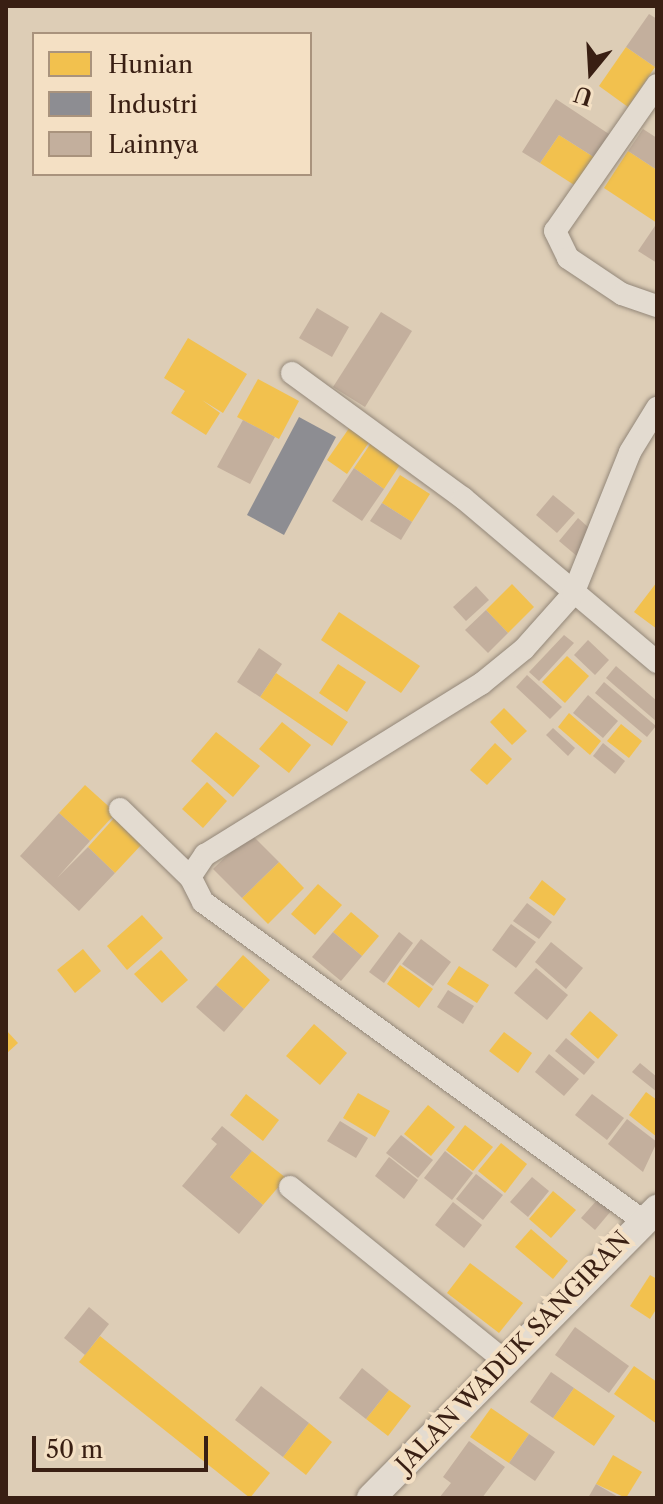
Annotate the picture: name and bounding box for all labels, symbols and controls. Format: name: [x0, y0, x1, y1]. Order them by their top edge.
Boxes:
legend: [32, 32, 312, 176]
north arrow: [551, 32, 631, 112]
text: Hunian: [108, 50, 193, 79]
text: U: [571, 80, 596, 111]
text: Industri: [108, 90, 198, 119]
text: Lainnya: [108, 130, 199, 159]
street label: JALAN WADUK SANGIRAN: [389, 1225, 637, 1479]
scale bar: [36, 1420, 212, 1470]
text: 50 m: [46, 1435, 103, 1464]

